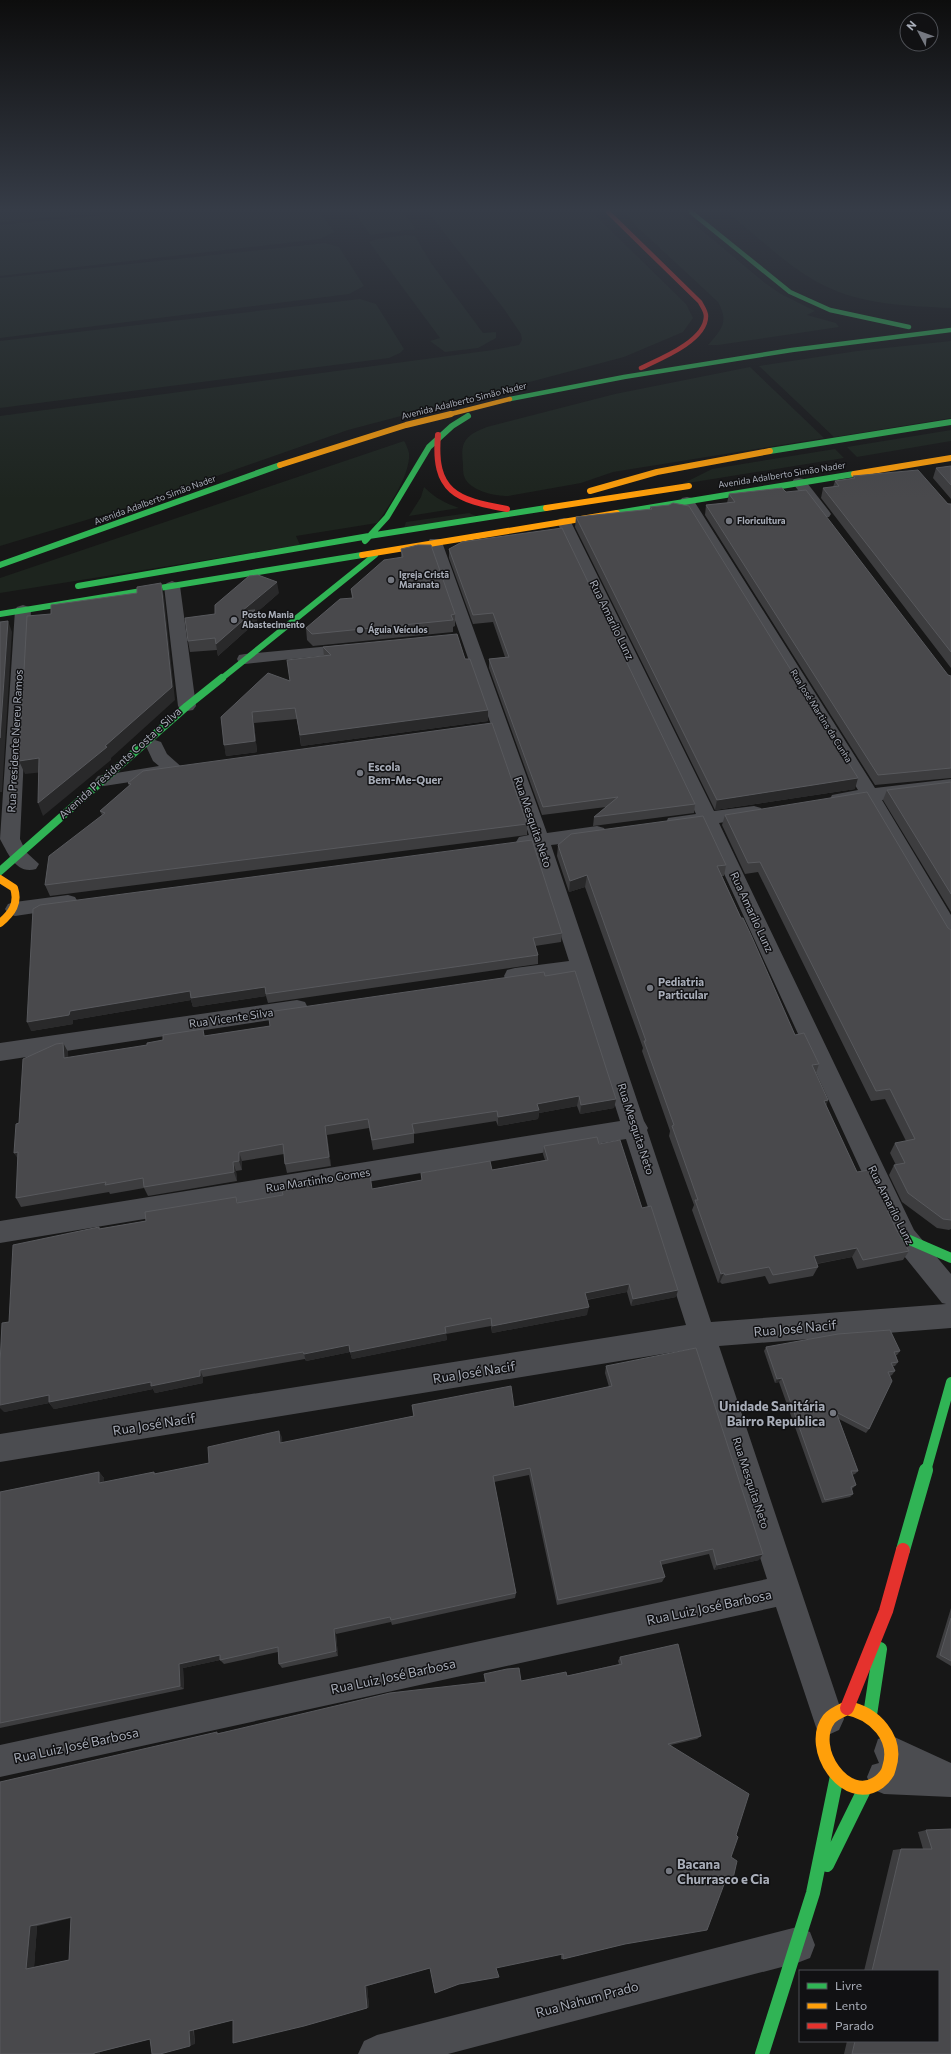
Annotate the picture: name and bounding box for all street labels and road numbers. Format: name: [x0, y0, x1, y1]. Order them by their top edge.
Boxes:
street label: Avenida Adalberto Simão Nader: [400, 379, 528, 421]
street label: Avenida Adalberto Simão Nader: [717, 459, 847, 490]
street label: Avenida Adalberto Simão Nader: [92, 472, 218, 527]
street label: Rua Amarilo Lunz: [588, 578, 638, 662]
street label: Rua José Martins da Cunha: [788, 667, 855, 765]
street label: Rua Presidente Nereu Ramos: [4, 669, 25, 813]
street label: Avenida Presidente Costa e Silva: [56, 704, 183, 821]
street label: Rua Mesquita Neto: [512, 775, 555, 869]
street label: Rua Amarilo Lunz: [728, 870, 777, 955]
street label: Rua Vicente Silva: [188, 1005, 274, 1030]
street label: Rua Mesquita Neto: [616, 1081, 658, 1177]
street label: Rua Amarilo Lunz: [866, 1163, 917, 1247]
street label: Rua Martinho Gomes: [265, 1165, 371, 1194]
street label: Rua José Nacif: [753, 1316, 838, 1340]
street label: Rua José Nacif: [432, 1357, 517, 1386]
street label: Rua José Nacif: [112, 1409, 197, 1438]
street label: Rua Mesquita Neto: [731, 1435, 773, 1531]
street label: Rua Luiz José Barbosa: [645, 1586, 773, 1628]
street label: Rua Luiz José Barbosa: [329, 1655, 457, 1697]
street label: Rua Luiz José Barbosa: [12, 1724, 140, 1766]
street label: Rua Nahum Prado: [534, 1978, 640, 2020]

